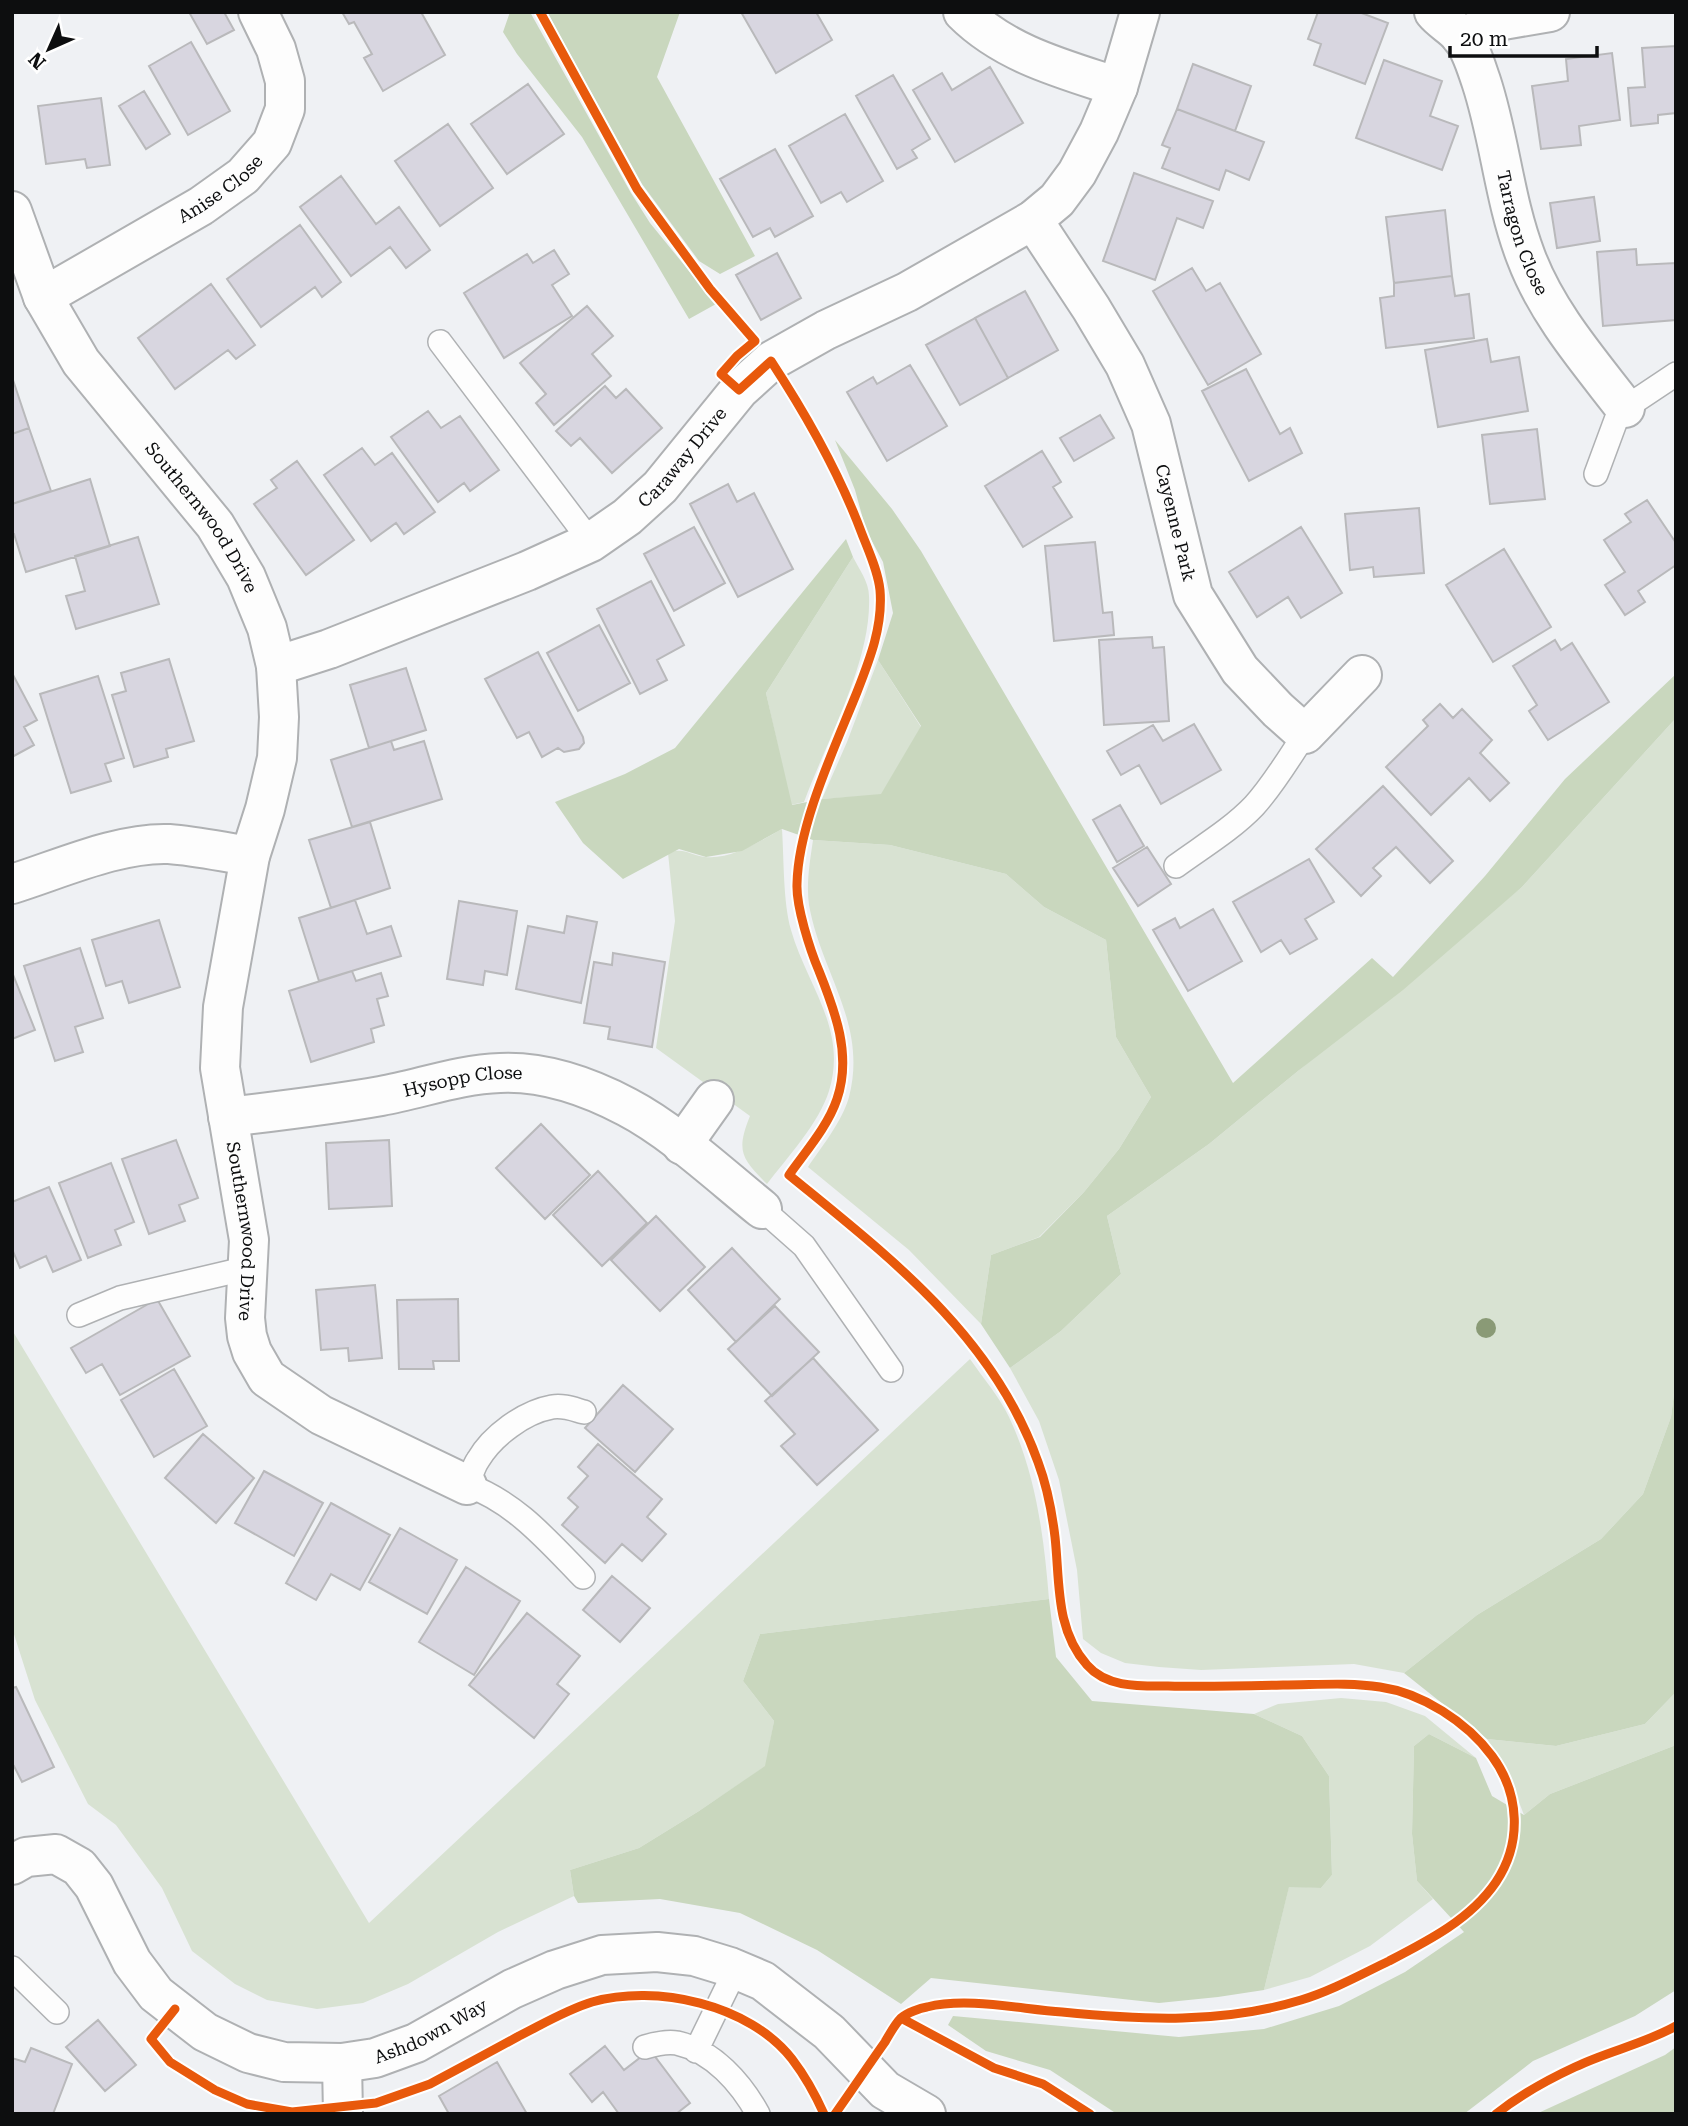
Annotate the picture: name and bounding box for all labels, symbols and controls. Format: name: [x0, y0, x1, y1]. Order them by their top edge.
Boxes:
north arrow: [14, 14, 84, 84]
scale bar: [1450, 14, 1597, 58]
text: 20 m: [1460, 27, 1508, 51]
text: N: [24, 47, 51, 74]
street label: Anise Close: [174, 150, 267, 227]
street label: Tarragon Close: [1493, 169, 1553, 299]
street label: Caraway Drive: [633, 403, 731, 512]
street label: Southernwood Drive: [141, 438, 262, 596]
street label: Cayenne Park: [1151, 462, 1200, 583]
street label: Hysopp Close: [401, 1062, 523, 1101]
street label: Southernwood Drive: [223, 1140, 260, 1322]
street label: Ashdown Way: [371, 1994, 491, 2067]

